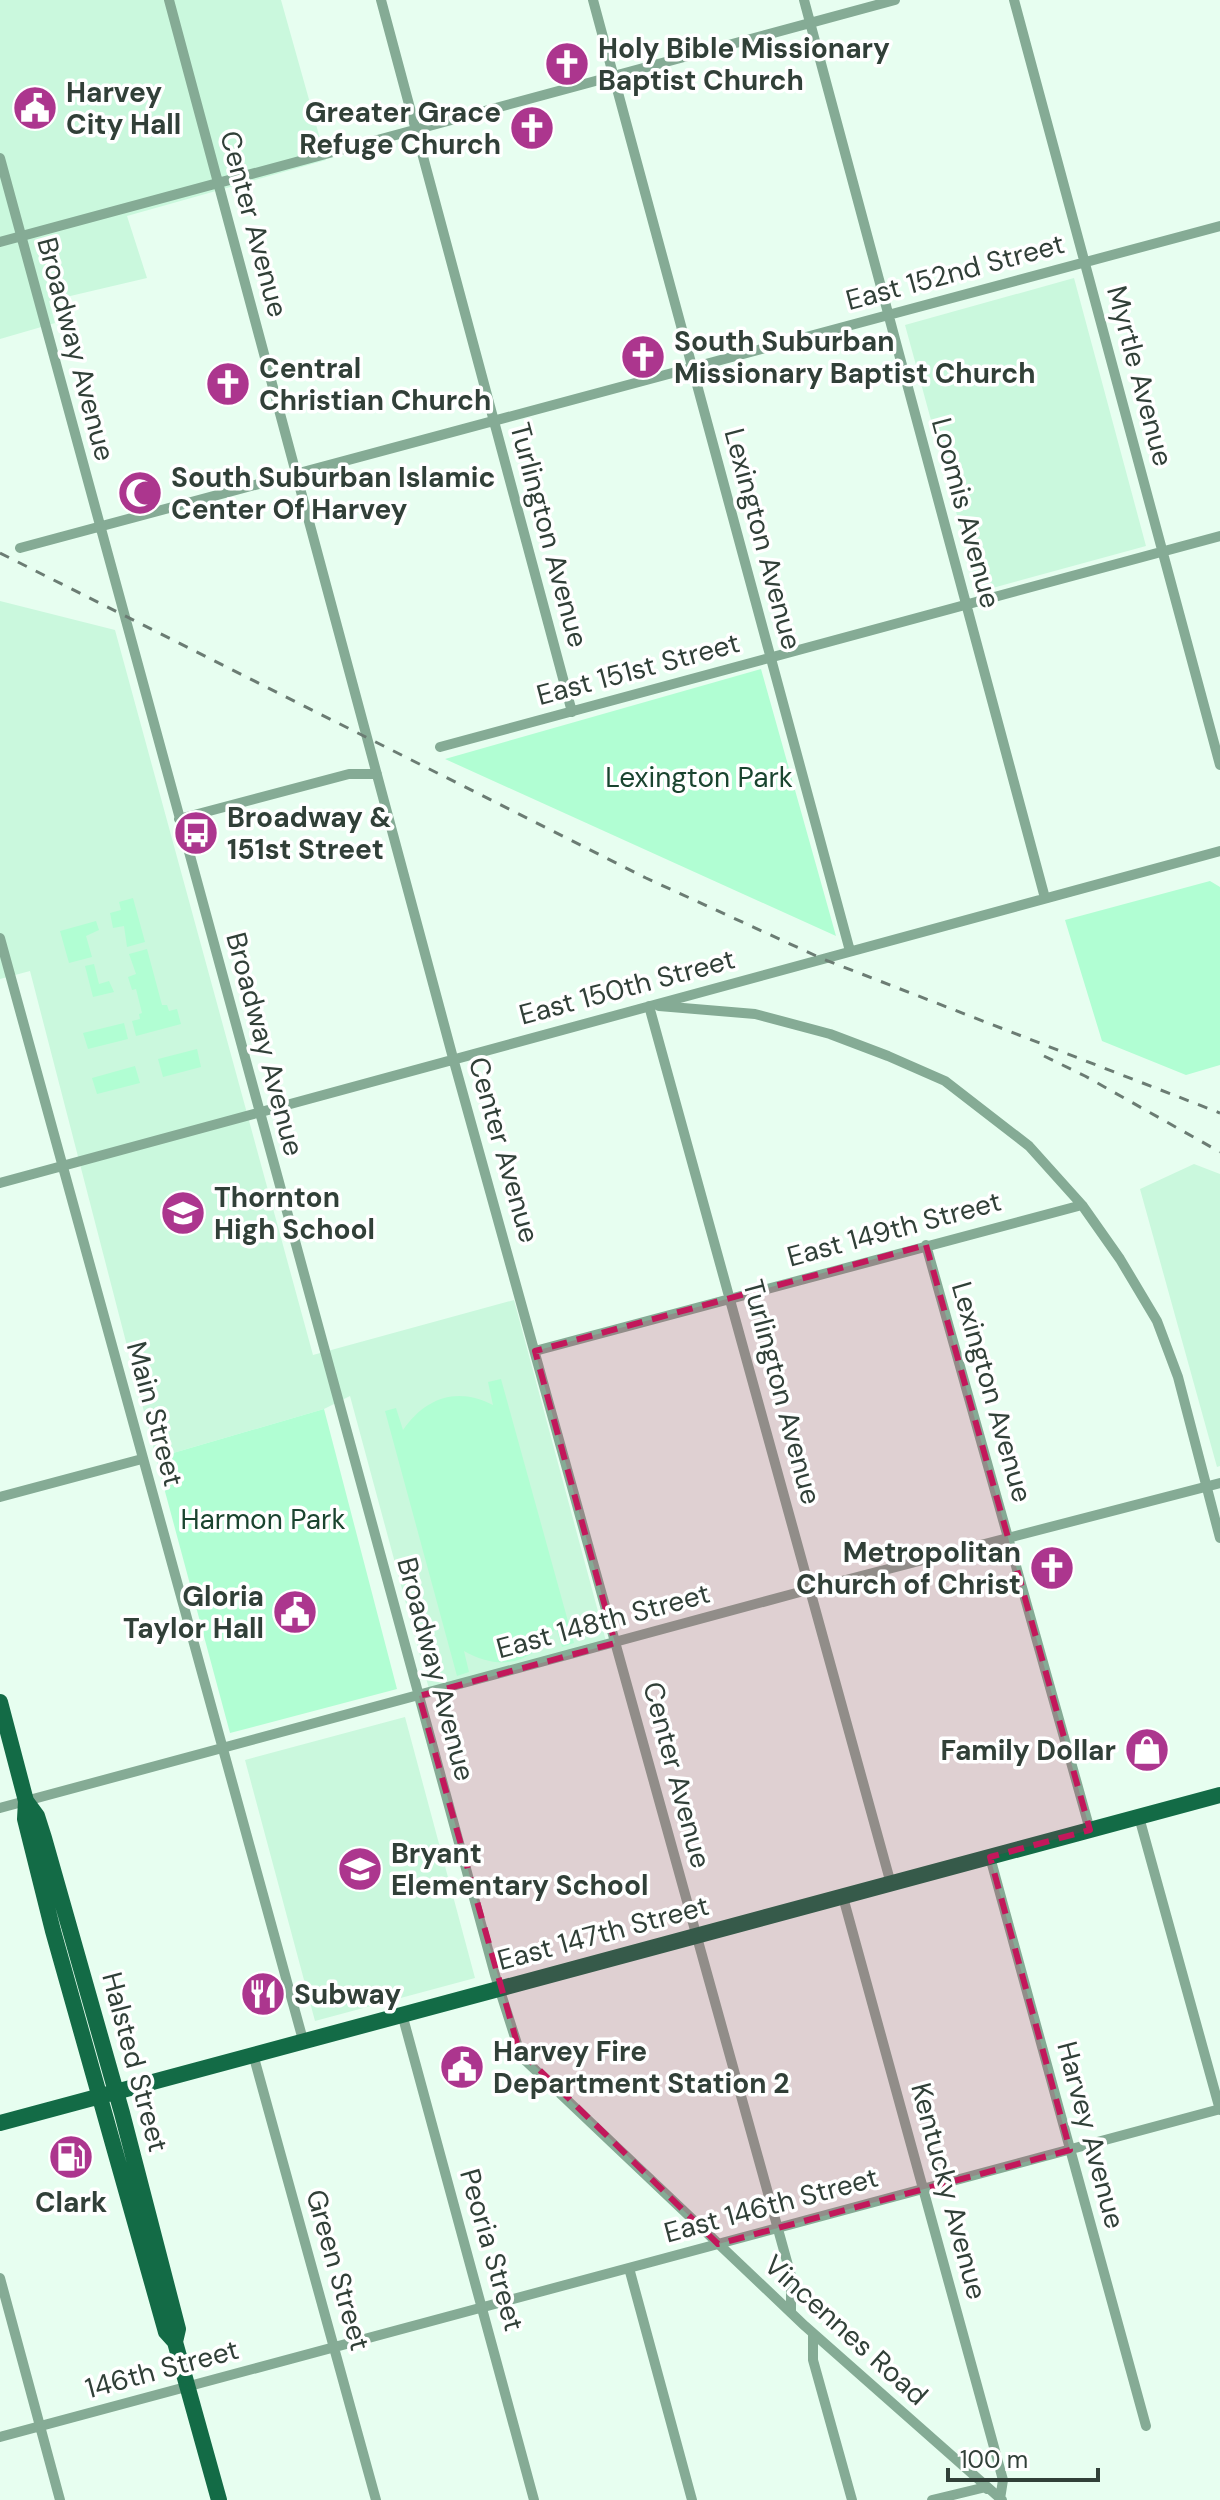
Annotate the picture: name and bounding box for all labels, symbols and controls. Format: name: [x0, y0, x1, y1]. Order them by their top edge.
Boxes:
place label: Holy Bible Missionary Baptist Church: [598, 30, 890, 99]
church icon: Holy Bible Missionary Baptist Church: [543, 40, 591, 88]
place label: Harvey City Hall: [66, 74, 181, 143]
public building icon: Harvey City Hall: [11, 84, 59, 132]
place label: Greater Grace Refuge Church: [299, 94, 501, 163]
church icon: Greater Grace Refuge Church: [508, 104, 556, 152]
street label: Center Avenue: [211, 127, 297, 321]
street label: East 152nd Street: [842, 225, 1068, 319]
street label: Broadway Avenue: [28, 233, 124, 465]
street label: Myrtle Avenue: [1098, 282, 1182, 470]
place label: South Suburban Missionary Baptist Church: [674, 323, 1035, 392]
church icon: South Suburban Missionary Baptist Church: [619, 333, 667, 381]
place label: Central Christian Church: [259, 350, 491, 419]
church icon: Central Christian Church: [204, 360, 252, 408]
street label: Loomis Avenue: [923, 414, 1009, 612]
street label: Turlington Avenue: [501, 419, 597, 651]
street label: Lexington Avenue: [716, 424, 810, 654]
place label: South Suburban Islamic Center Of Harvey: [171, 459, 495, 528]
mosque icon: South Suburban Islamic Center Of Harvey: [116, 469, 164, 517]
street label: East 151st Street: [532, 624, 744, 714]
park label: Lexington Park: [605, 759, 793, 796]
place label: Broadway & 151st Street: [227, 799, 392, 868]
bus stop icon: Broadway & 151st Street: [172, 809, 220, 857]
street label: Broadway Avenue: [217, 928, 313, 1160]
street label: East 150th Street: [515, 940, 739, 1034]
street label: Center Avenue: [460, 1053, 548, 1247]
place label: Thornton High School: [214, 1179, 375, 1248]
street label: East 149th Street: [783, 1183, 1005, 1275]
school or university icon: Thornton High School: [159, 1189, 207, 1237]
street label: Turlington Avenue: [734, 1276, 830, 1508]
street label: Lexington Avenue: [943, 1278, 1041, 1506]
street label: Main Street: [118, 1338, 192, 1490]
park label: Harmon Park: [180, 1501, 346, 1538]
place label: Metropolitan Church of Christ: [796, 1534, 1021, 1603]
church icon: Metropolitan Church of Christ: [1028, 1544, 1076, 1592]
street label: Broadway Avenue: [388, 1553, 484, 1785]
street label: East 148th Street: [492, 1575, 714, 1667]
place label: Gloria Taylor Hall: [123, 1578, 264, 1647]
public building icon: Gloria Taylor Hall: [271, 1588, 319, 1636]
street label: Center Avenue: [634, 1678, 720, 1872]
shop icon: Family Dollar: [1123, 1726, 1171, 1774]
place label: Family Dollar: [941, 1732, 1116, 1769]
place label: Bryant Elementary School: [391, 1835, 648, 1904]
school or university icon: Bryant Elementary School: [336, 1845, 384, 1893]
street label: East 147th Street: [493, 1887, 713, 1979]
street label: Halsted Street: [93, 1968, 177, 2156]
restaurant icon: Subway: [239, 1970, 287, 2018]
place label: Subway: [294, 1976, 401, 2013]
place label: Harvey Fire Department Station 2: [493, 2033, 789, 2102]
street label: Harvey Avenue: [1048, 2037, 1134, 2233]
public building icon: Harvey Fire Department Station 2: [438, 2043, 486, 2091]
street label: Kentucky Avenue: [902, 2079, 996, 2303]
fuel station icon: Clark: [47, 2133, 95, 2181]
street label: East 146th Street: [660, 2159, 882, 2251]
street label: Peoria Street: [451, 2165, 533, 2335]
place label: Clark: [35, 2184, 107, 2221]
street label: Green Street: [297, 2185, 379, 2355]
street label: Vincennes Road: [756, 2247, 936, 2413]
street label: 146th Street: [81, 2331, 243, 2407]
scale bar: [948, 2432, 1098, 2482]
text: 100 m: [960, 2444, 1028, 2475]

